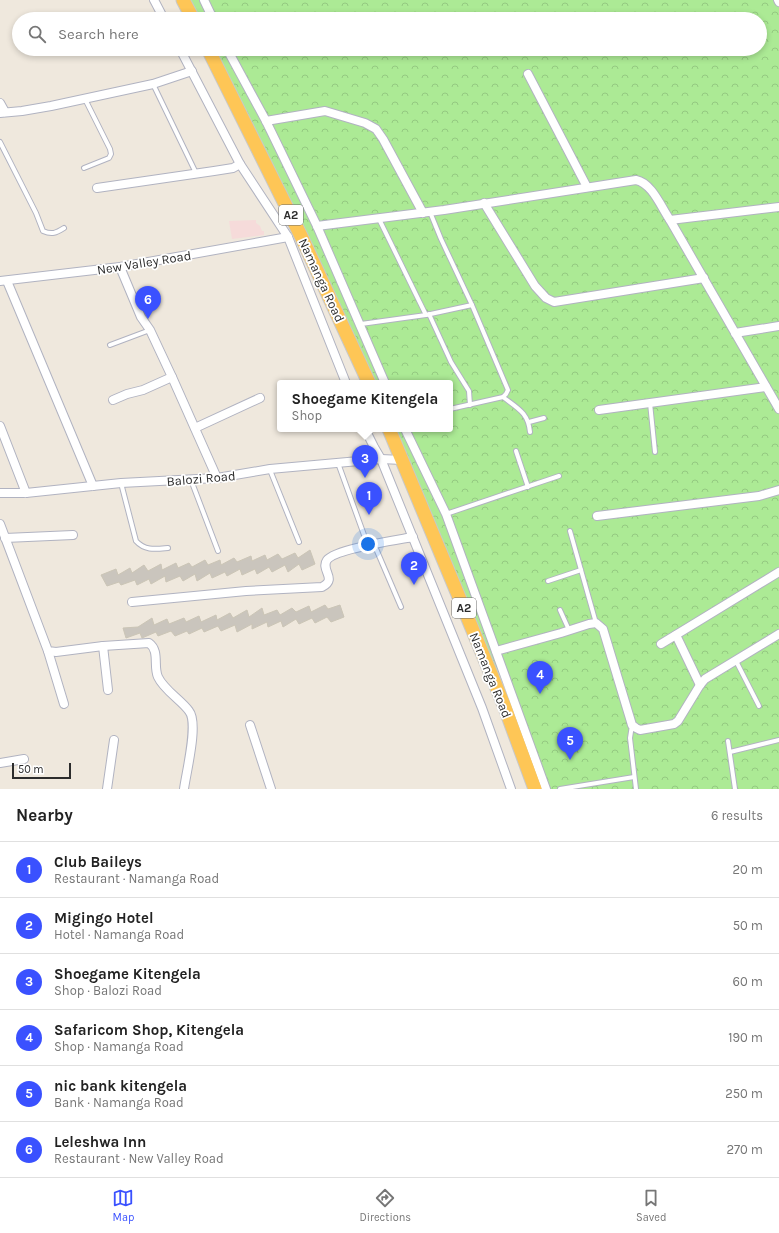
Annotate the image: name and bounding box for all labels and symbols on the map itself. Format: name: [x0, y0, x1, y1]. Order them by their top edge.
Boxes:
road number: A2: [279, 205, 303, 225]
street label: Namanga Road: [296, 236, 348, 324]
street label: New Valley Road: [96, 248, 192, 277]
pin: 6: [135, 286, 161, 319]
pin: 3: [352, 445, 378, 478]
street label: Balozi Road: [166, 468, 236, 489]
pin: 1: [356, 482, 382, 515]
your location: [358, 534, 378, 554]
pin: 2: [401, 552, 427, 585]
road number: A2: [452, 598, 476, 618]
street label: Namanga Road: [467, 630, 514, 720]
pin: 4: [527, 661, 553, 694]
pin: 5: [557, 727, 583, 760]
scale bar: [12, 761, 71, 780]

